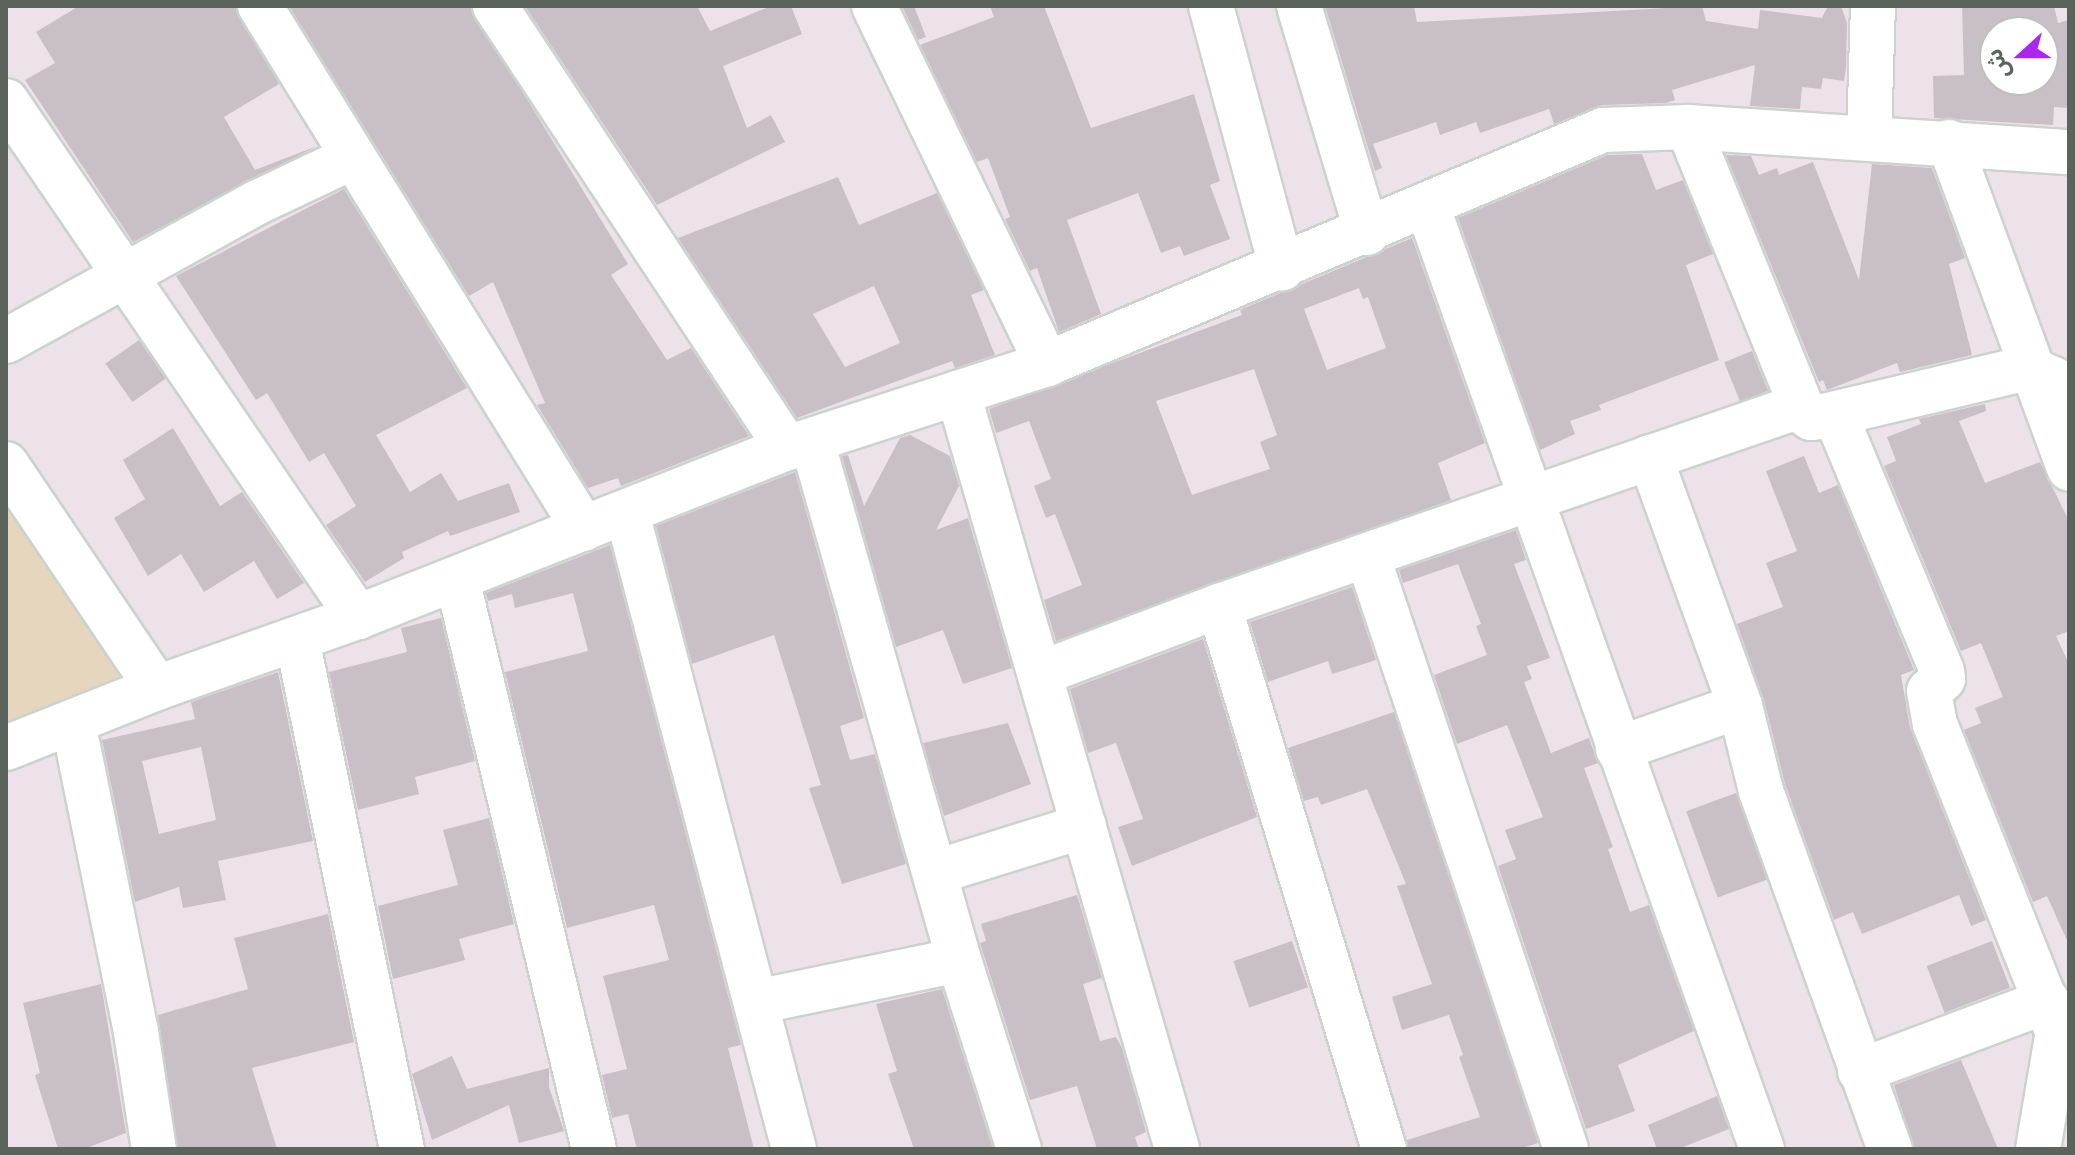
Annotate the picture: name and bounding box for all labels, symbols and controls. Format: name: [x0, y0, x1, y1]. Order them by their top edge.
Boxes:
north arrow: [1979, 16, 2059, 96]
text: ش: [1979, 44, 2018, 83]

